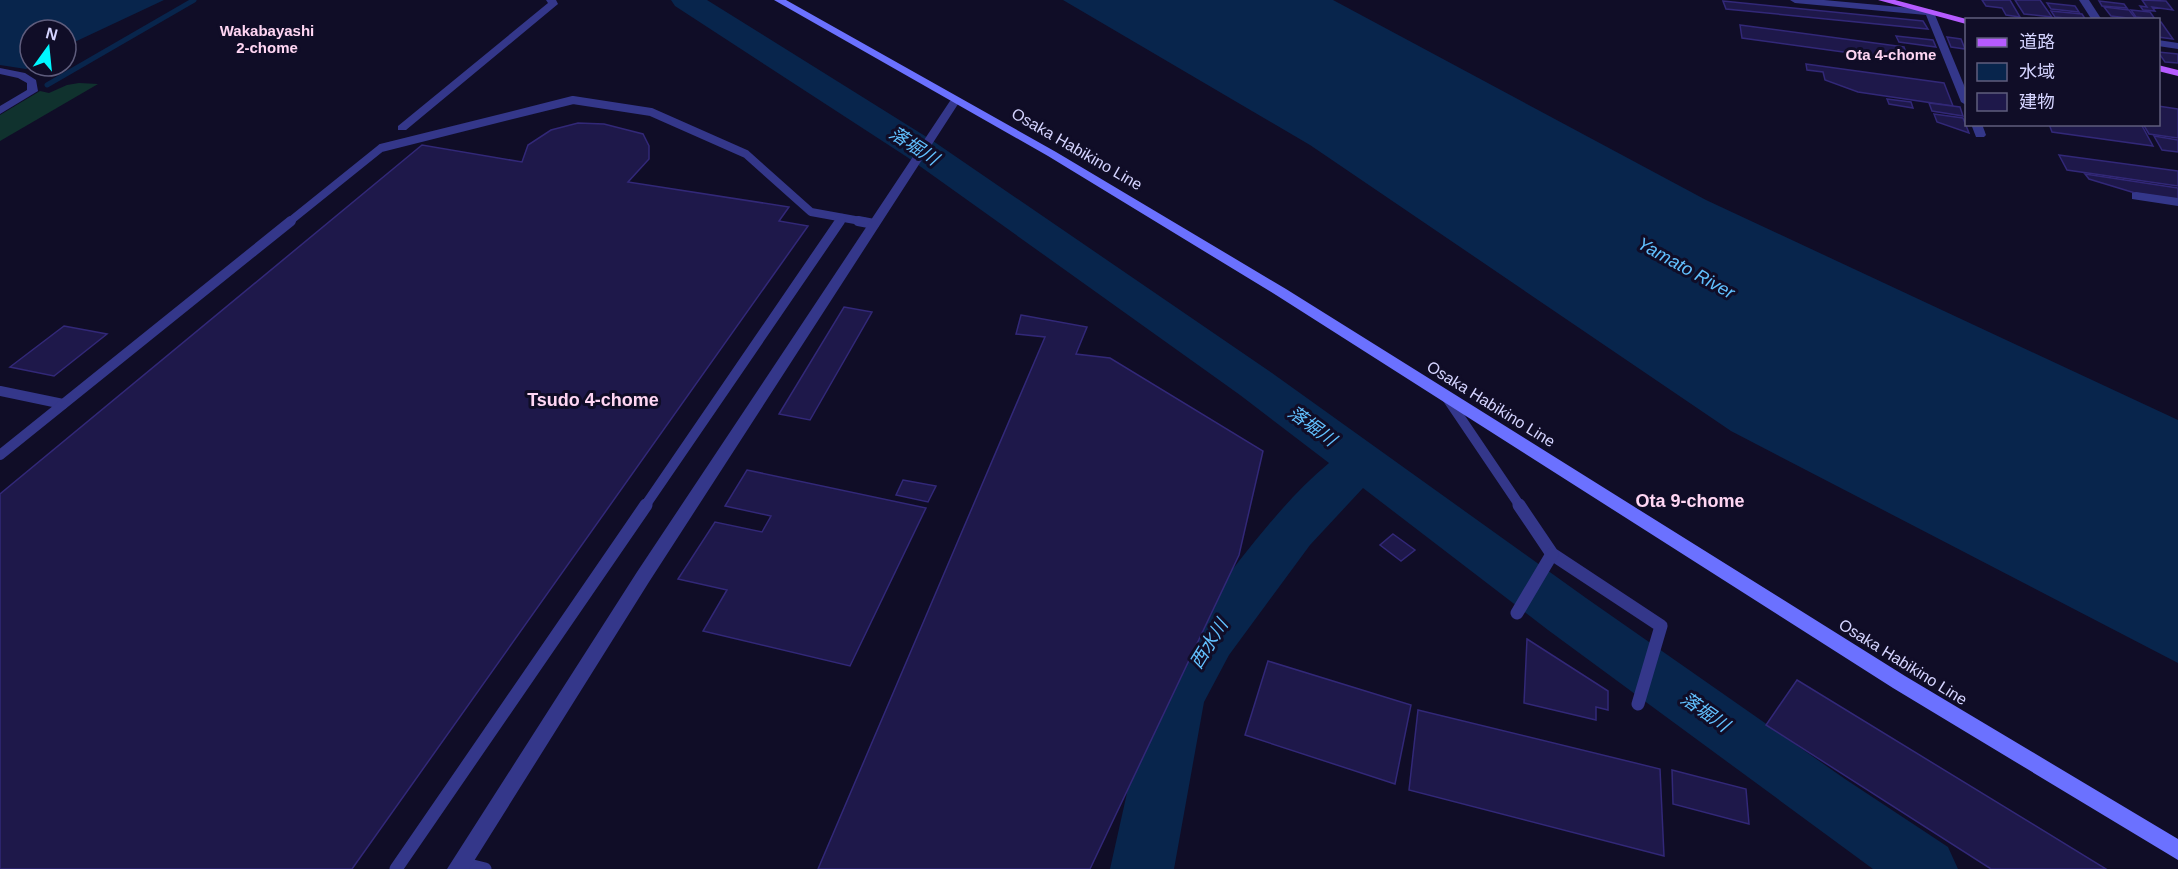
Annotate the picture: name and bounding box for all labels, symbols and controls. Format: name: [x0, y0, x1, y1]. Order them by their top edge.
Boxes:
north arrow: [18, 18, 78, 78]
legend: [1965, 18, 2160, 126]
district label: Wakabayashi 2-chome: [220, 22, 314, 56]
text: N: [44, 24, 60, 44]
text: 道路: [2019, 32, 2055, 52]
district label: Ota 4-chome: [1846, 46, 1936, 63]
text: 水域: [2019, 62, 2055, 82]
text: 建物: [2019, 92, 2055, 112]
street label: Osaka Habikino Line: [1009, 105, 1145, 193]
water label: 落堀川: [886, 123, 944, 170]
water label: Yamato River: [1634, 233, 1739, 303]
street label: Osaka Habikino Line: [1424, 358, 1558, 450]
district label: Tsudo 4-chome: [527, 390, 659, 410]
water label: 落堀川: [1284, 402, 1341, 451]
district label: Ota 9-chome: [1635, 491, 1745, 511]
water label: 西水川: [1186, 614, 1233, 672]
street label: Osaka Habikino Line: [1836, 616, 1970, 708]
water label: 落堀川: [1677, 688, 1734, 737]

